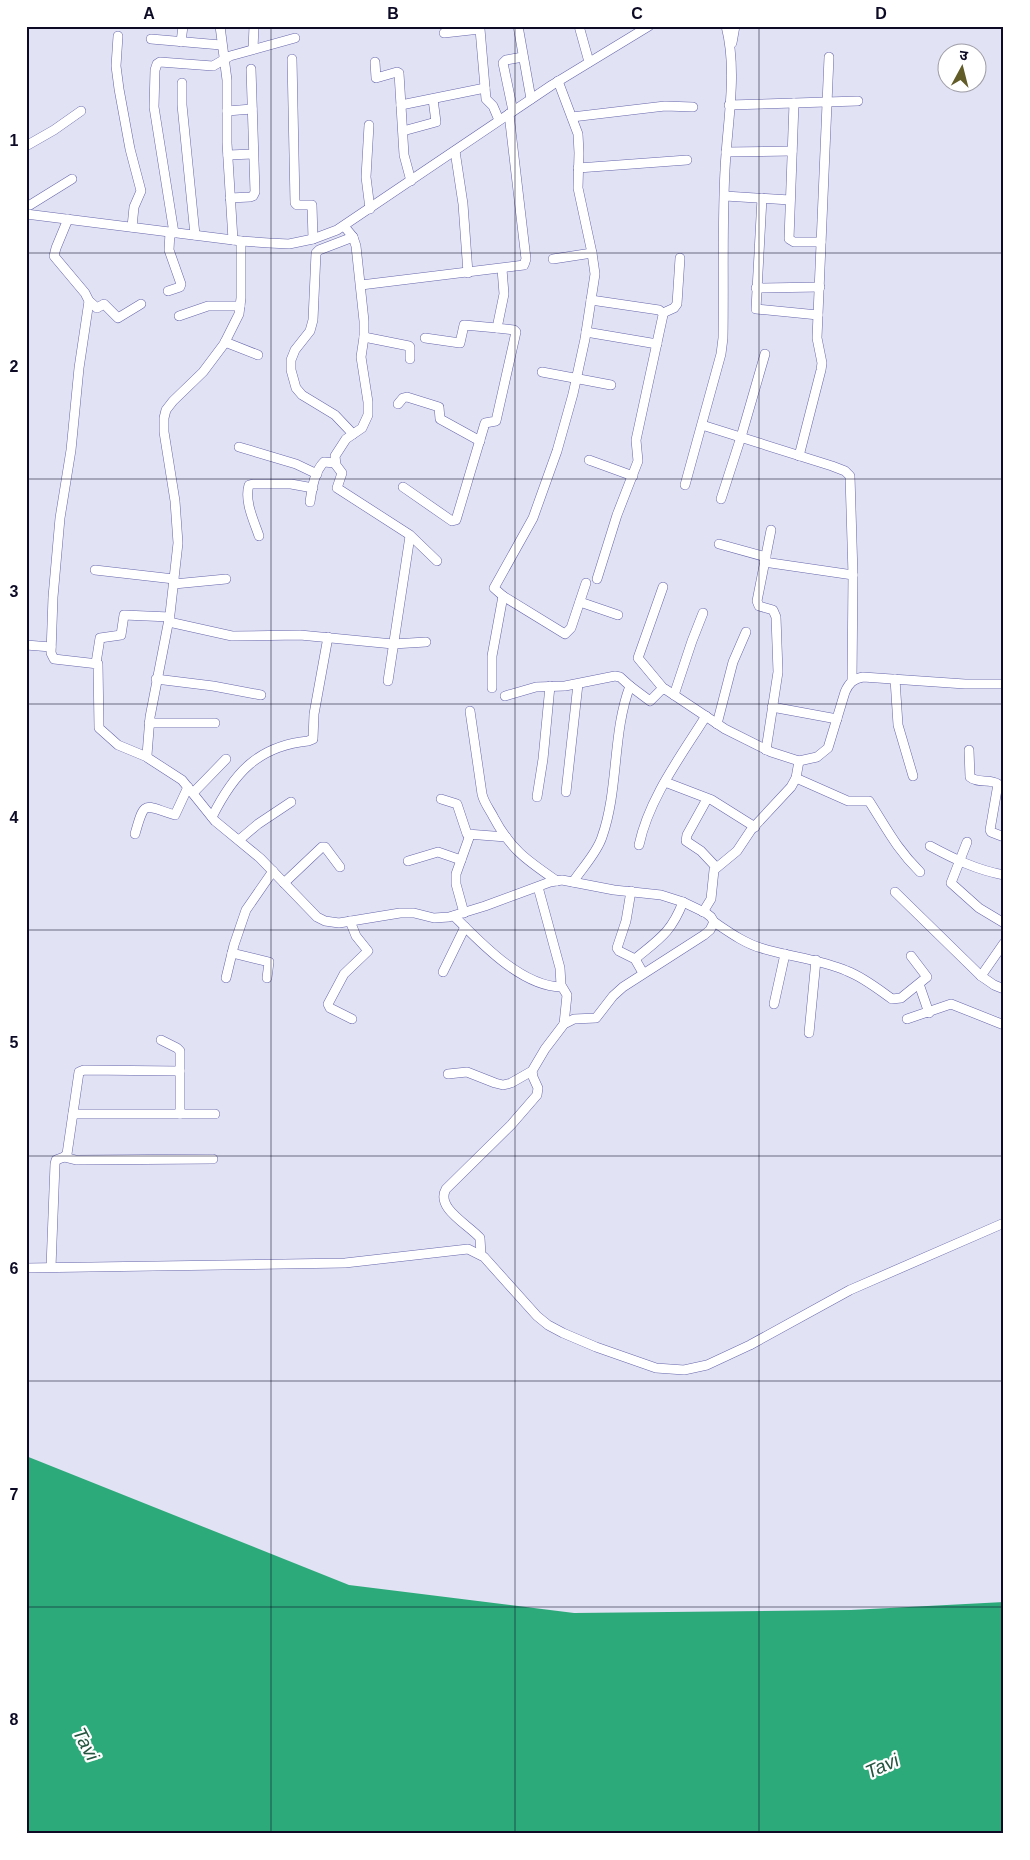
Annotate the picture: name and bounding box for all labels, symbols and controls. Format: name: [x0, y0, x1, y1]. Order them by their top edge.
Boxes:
text: A: [143, 5, 155, 22]
text: B: [387, 5, 399, 22]
text: C: [631, 5, 643, 22]
text: D: [875, 5, 887, 22]
north arrow: [938, 42, 988, 92]
text: उ: [959, 47, 969, 64]
text: 1: [10, 132, 19, 149]
text: 2: [10, 358, 19, 375]
text: 3: [10, 583, 19, 600]
text: 4: [10, 809, 19, 826]
text: 5: [10, 1034, 19, 1051]
text: 6: [10, 1260, 19, 1277]
text: 7: [10, 1486, 19, 1503]
text: 8: [10, 1711, 19, 1728]
water label: Tavi: [69, 1724, 104, 1765]
water label: Tavi: [862, 1749, 903, 1783]

